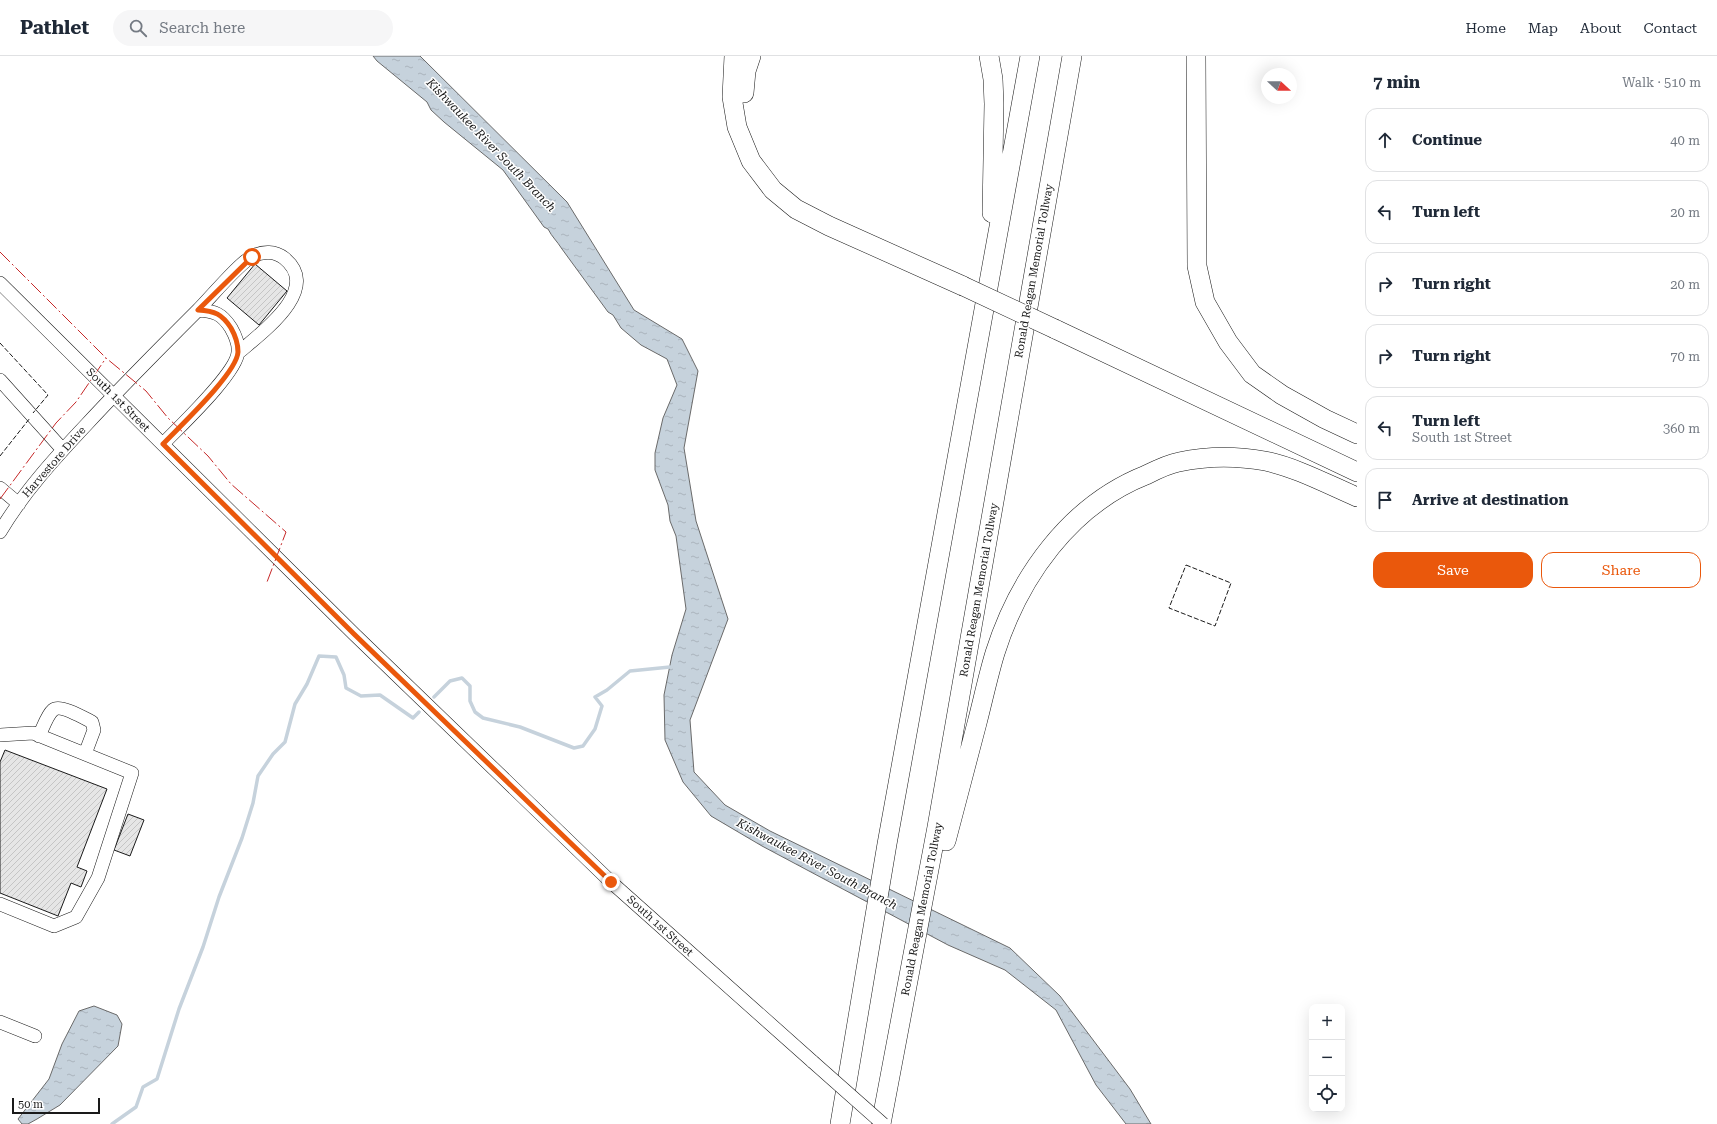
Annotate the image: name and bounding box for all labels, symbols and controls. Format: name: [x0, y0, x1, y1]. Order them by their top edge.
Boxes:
search box: [113, 10, 393, 46]
text: Pathlet: [20, 16, 89, 39]
icon: search: [127, 17, 149, 39]
text: Search here: [159, 19, 245, 37]
text: Home: [1465, 20, 1506, 36]
text: Map: [1528, 20, 1558, 36]
text: About: [1580, 20, 1622, 36]
text: Contact: [1644, 20, 1697, 36]
north arrow: [1261, 68, 1297, 104]
text: 7 min: [1373, 72, 1420, 92]
water label: Kishwaukee River South Branch: [423, 75, 558, 215]
text: Walk · 510 m: [1622, 75, 1701, 90]
icon: ahead: [1374, 129, 1396, 151]
text: Continue: [1412, 131, 1482, 149]
text: 40 m: [1670, 133, 1700, 148]
street label: Ronald Reagan Memorial Tollway: [1012, 182, 1056, 359]
icon: left: [1374, 201, 1396, 223]
text: Turn left: [1412, 203, 1480, 221]
text: 20 m: [1670, 205, 1700, 220]
route start: [243, 248, 261, 266]
icon: right: [1374, 273, 1396, 295]
text: Turn right: [1412, 275, 1491, 293]
text: 20 m: [1670, 277, 1700, 292]
icon: right: [1374, 345, 1396, 367]
text: Turn right: [1412, 347, 1491, 365]
text: 70 m: [1670, 349, 1700, 364]
street label: South 1st Street: [84, 366, 152, 434]
text: Turn left: [1412, 412, 1480, 430]
icon: left: [1374, 417, 1396, 439]
text: 360 m: [1663, 421, 1700, 436]
street label: Harvestore Drive: [20, 424, 88, 500]
text: South 1st Street: [1412, 430, 1512, 445]
icon: arrive: [1374, 489, 1396, 511]
text: Arrive at destination: [1412, 491, 1568, 509]
street label: Ronald Reagan Memorial Tollway: [957, 501, 1001, 678]
button: Save: [1373, 552, 1533, 588]
button: Share: [1541, 552, 1701, 588]
water label: Kishwaukee River South Branch: [733, 815, 900, 912]
street label: Ronald Reagan Memorial Tollway: [899, 821, 945, 997]
route end: [602, 873, 620, 891]
street label: South 1st Street: [624, 893, 696, 959]
map controls: [1309, 1004, 1345, 1112]
button: +: [1309, 1004, 1345, 1040]
button: −: [1309, 1040, 1345, 1076]
button: locate: [1309, 1076, 1345, 1112]
scale bar: [12, 1096, 100, 1115]
text: 50 m: [18, 1098, 43, 1111]

